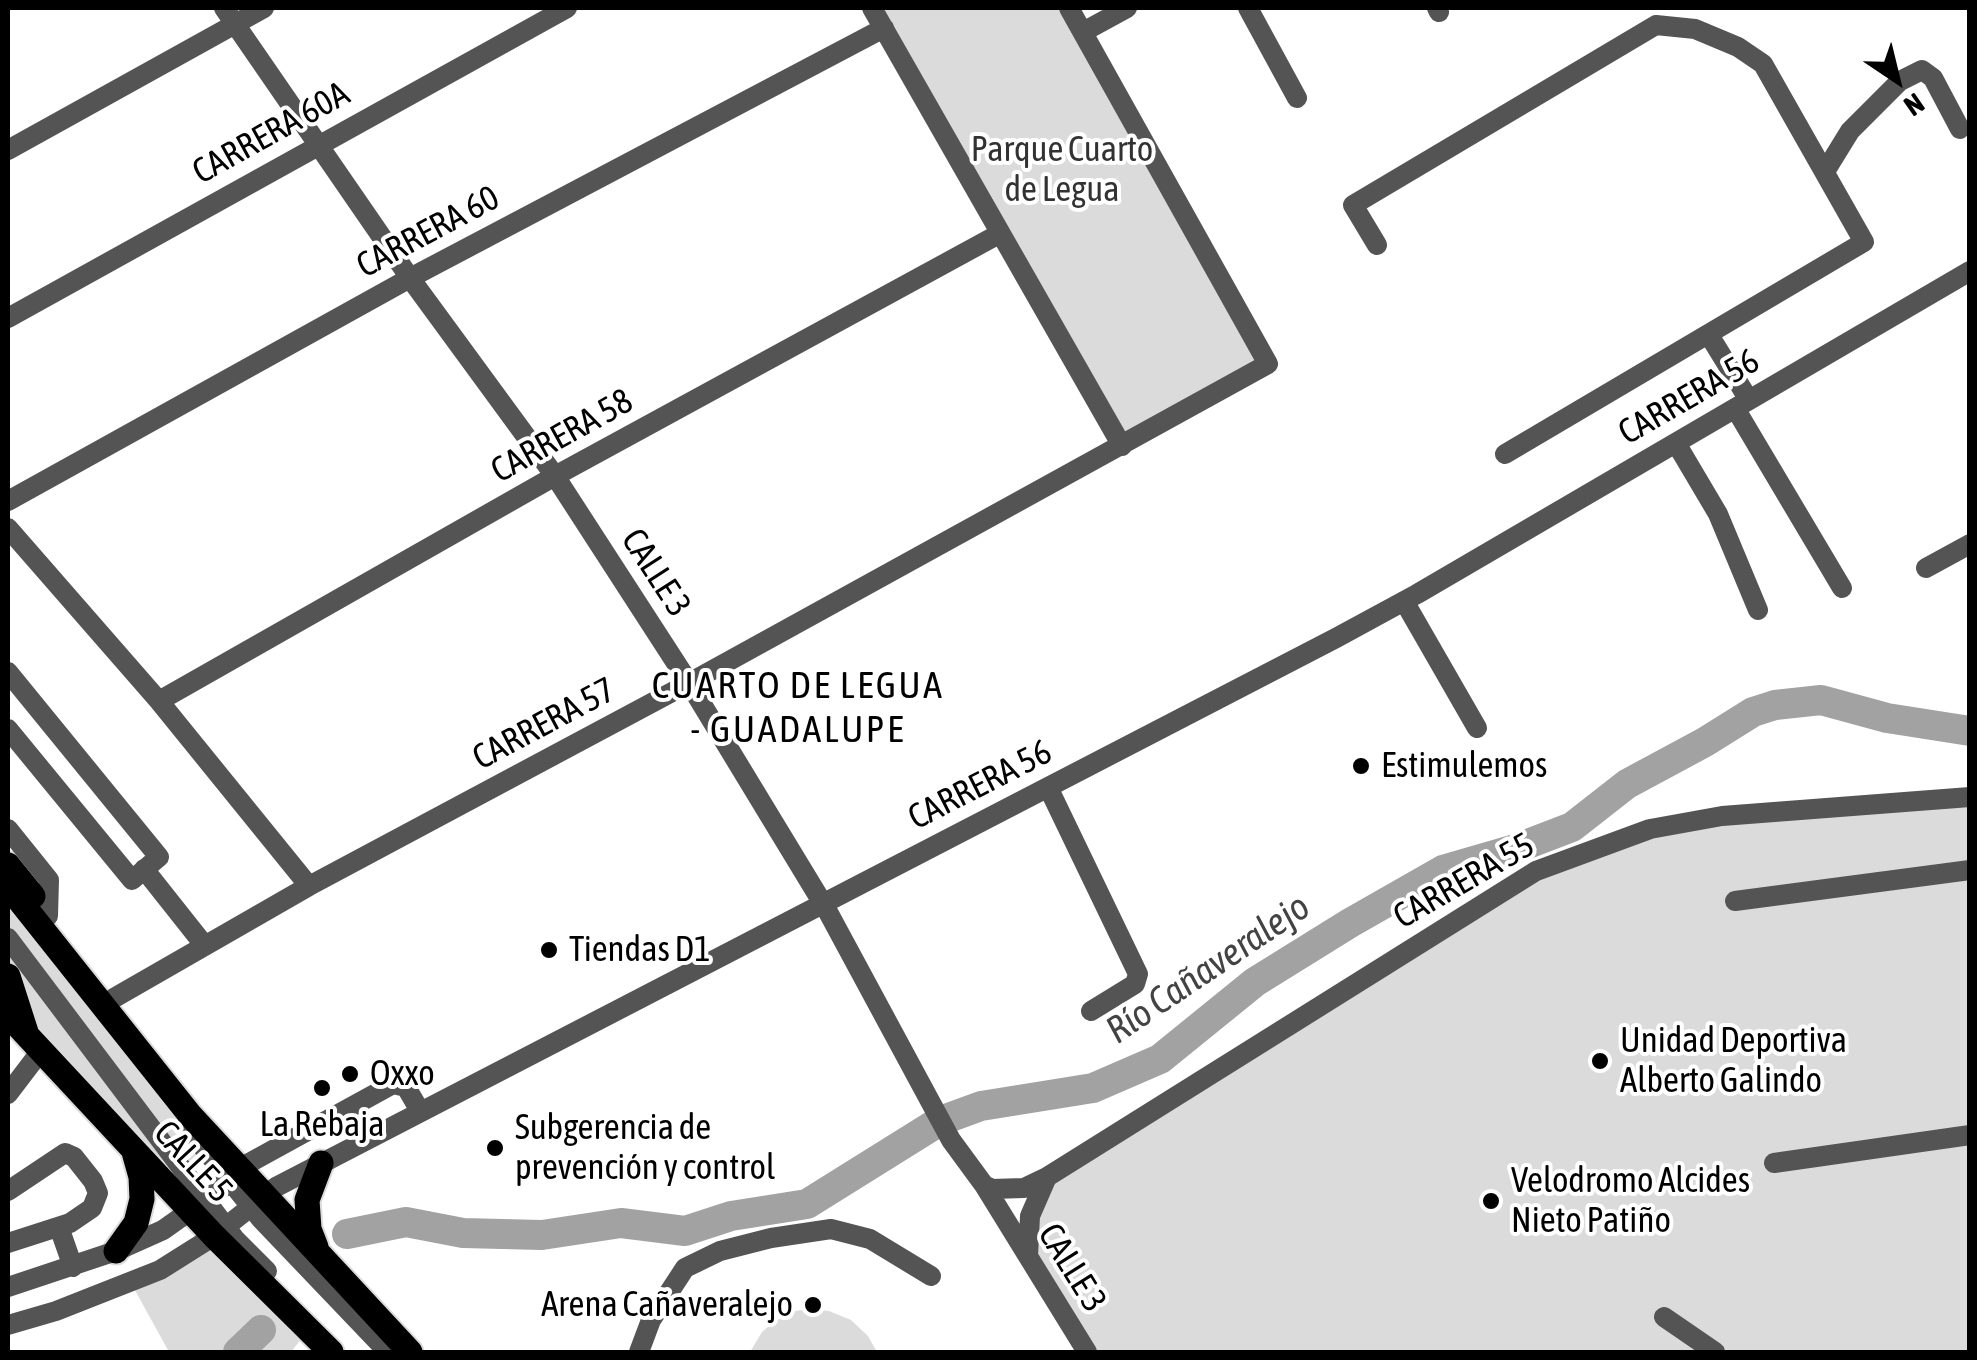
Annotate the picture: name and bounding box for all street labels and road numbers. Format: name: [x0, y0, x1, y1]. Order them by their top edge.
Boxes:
street label: CARRERA 60A: [185, 73, 357, 193]
street label: CARRERA 60: [350, 177, 506, 287]
street label: CARRERA 56: [1611, 340, 1767, 454]
street label: CARRERA 58: [484, 380, 640, 492]
street label: CALLE 3: [612, 521, 700, 625]
street label: CARRERA 57: [466, 669, 622, 779]
street label: CARRERA 56: [901, 731, 1059, 839]
street label: CARRERA 55: [1386, 824, 1542, 938]
street label: CALLE 5: [145, 1113, 241, 1211]
street label: CALLE 3: [1029, 1216, 1115, 1320]

